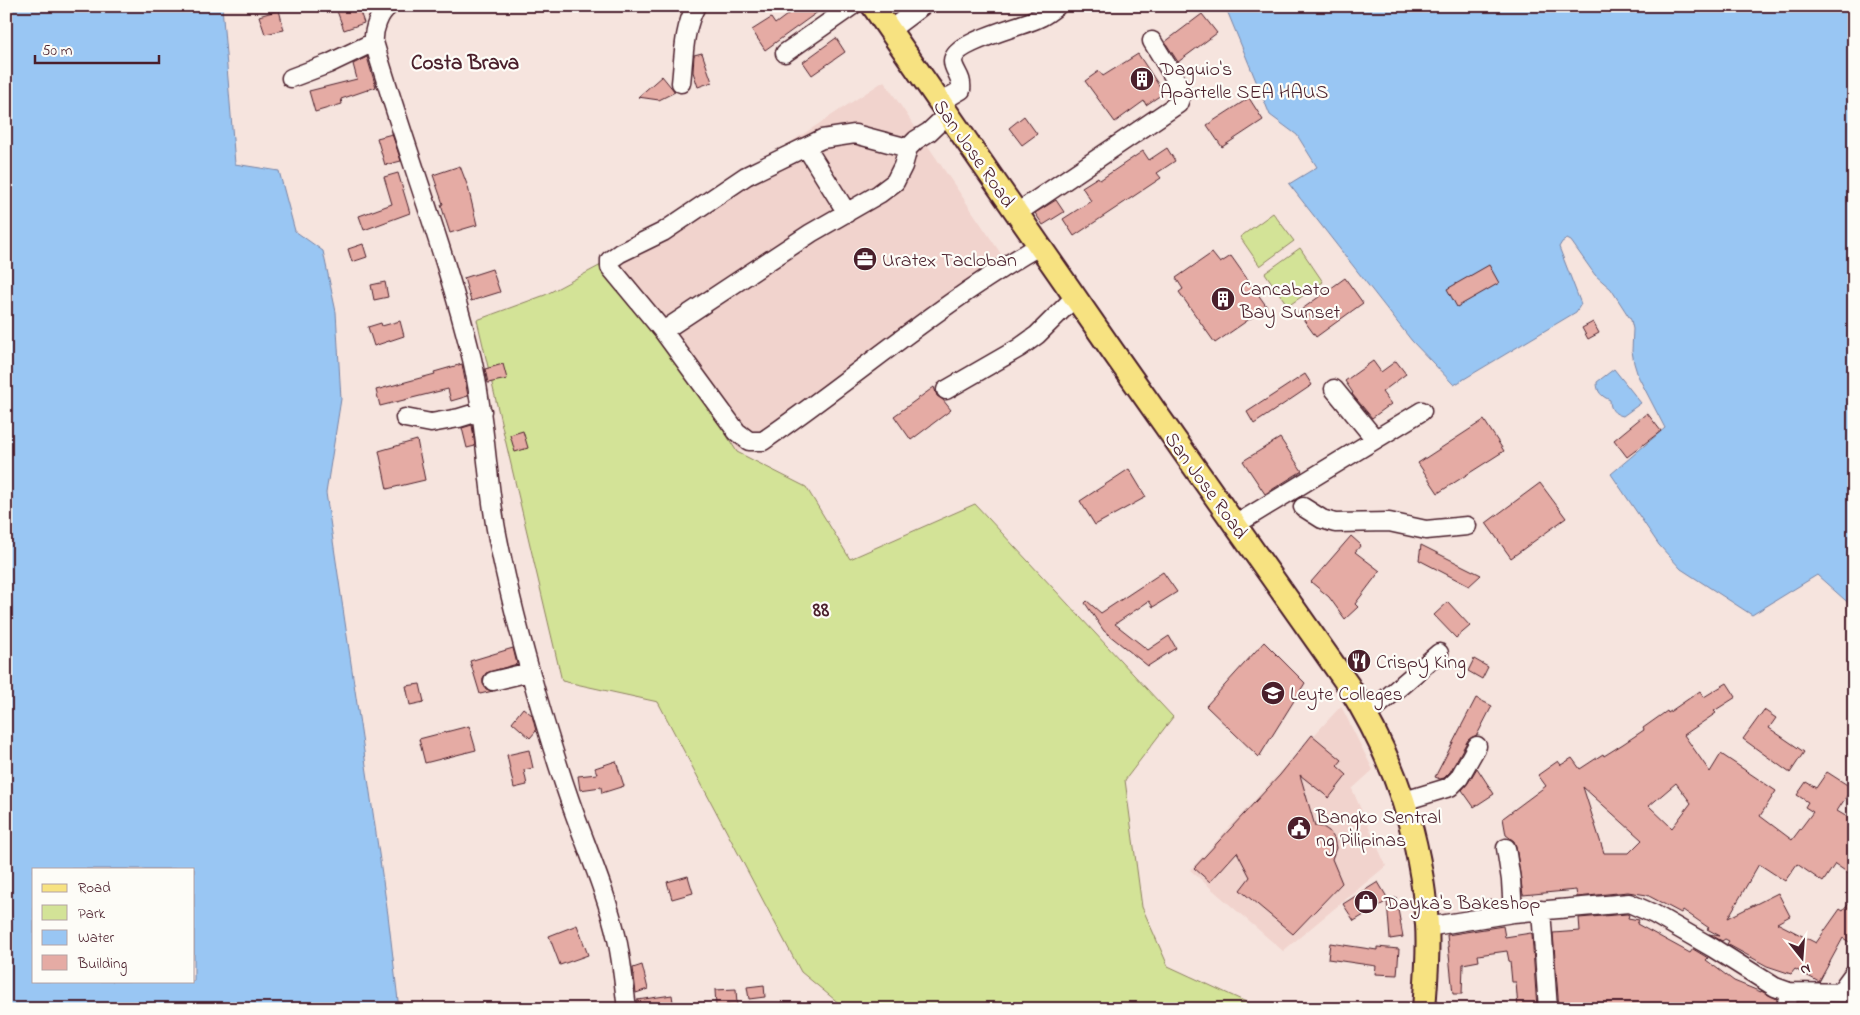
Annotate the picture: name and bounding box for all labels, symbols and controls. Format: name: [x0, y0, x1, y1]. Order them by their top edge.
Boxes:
scale bar: [35, 32, 159, 64]
text: 50 m: [42, 40, 73, 62]
district label: Costa Brava: [411, 49, 519, 79]
place label: Daguio's Apartelle SEA HAUS: [1159, 56, 1328, 108]
building icon: Daguio's Apartelle SEA HAUS: [1129, 66, 1155, 92]
street label: San Jose Road: [925, 94, 1021, 214]
office icon: Uratex Tacloban: [852, 246, 878, 272]
place label: Uratex Tacloban: [882, 247, 1017, 276]
place label: Cancabato Bay Sunset: [1239, 276, 1341, 328]
building icon: Cancabato Bay Sunset: [1210, 286, 1236, 312]
street label: San Jose Road: [1156, 427, 1254, 546]
district label: 88: [812, 595, 830, 627]
restaurant icon: Crispy King: [1346, 648, 1372, 674]
place label: Crispy King: [1376, 649, 1466, 679]
school or university icon: Leyte Colleges: [1260, 680, 1286, 706]
place label: Leyte Colleges: [1290, 681, 1403, 711]
place label: Bangko Sentral ng Pilipinas: [1315, 804, 1441, 857]
public building icon: Bangko Sentral ng Pilipinas: [1286, 815, 1312, 841]
legend: [32, 868, 195, 982]
text: Road: [78, 877, 111, 899]
shop icon: Dayka's Bakeshop: [1353, 889, 1379, 915]
place label: Dayka's Bakeshop: [1383, 890, 1540, 919]
text: Park: [78, 903, 106, 925]
text: Water: [78, 927, 114, 949]
north arrow: [1778, 932, 1828, 982]
text: Building: [77, 953, 127, 976]
text: N: [1798, 958, 1813, 980]

